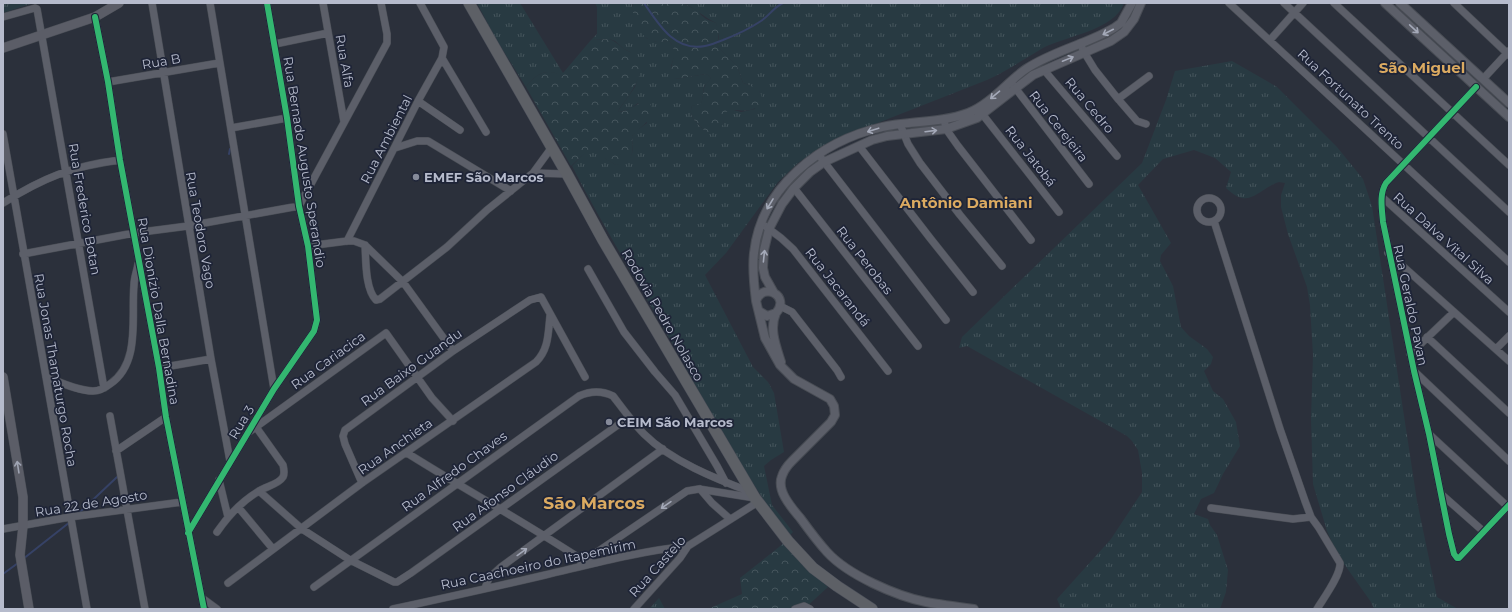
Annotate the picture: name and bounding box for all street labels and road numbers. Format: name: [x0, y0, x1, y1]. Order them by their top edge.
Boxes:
street label: Rua Alfa: [332, 33, 358, 89]
street label: Rua Fortunato Trento: [1294, 45, 1408, 153]
street label: Rua B: [140, 50, 182, 72]
street label: Rua Bernado Augusto Sperandio: [280, 55, 330, 269]
street label: Rua Cedro: [1062, 74, 1118, 136]
street label: Rua Cerejeira: [1026, 87, 1092, 165]
street label: Rua Ambiental: [357, 92, 415, 186]
street label: Rua Jatobá: [1002, 122, 1060, 190]
street label: Rua Frederico Botan: [66, 142, 104, 276]
street label: Rua Teodoro Vago: [183, 170, 219, 290]
street label: Rua Dalva Vital Silva: [1390, 188, 1498, 288]
street label: Rua Dionízio Dalla Bernadina: [135, 216, 183, 406]
street label: Rua Perobas: [833, 223, 897, 297]
street label: Rua Geraldo Pavan: [1390, 243, 1432, 367]
street label: Rua Jacarandá: [802, 244, 874, 330]
street label: Rodovia Pedro Nolasco: [619, 246, 707, 384]
street label: Rua Jonas Thamaturgo Rocha: [31, 272, 81, 468]
street label: Rua Baixo Guandu: [357, 325, 465, 409]
street label: Rua Cariacica: [288, 328, 368, 392]
street label: Rua 3: [225, 402, 257, 442]
street label: Rua Anchieta: [355, 414, 435, 478]
street label: Rua Alfredo Chaves: [398, 427, 510, 515]
street label: Rua Afonso Cláudio: [449, 447, 561, 535]
street label: Rua 22 de Agosto: [34, 486, 148, 520]
street label: Rua Castelo: [625, 532, 689, 600]
street label: Rua Caachoeiro do Itapemirim: [439, 535, 637, 593]

